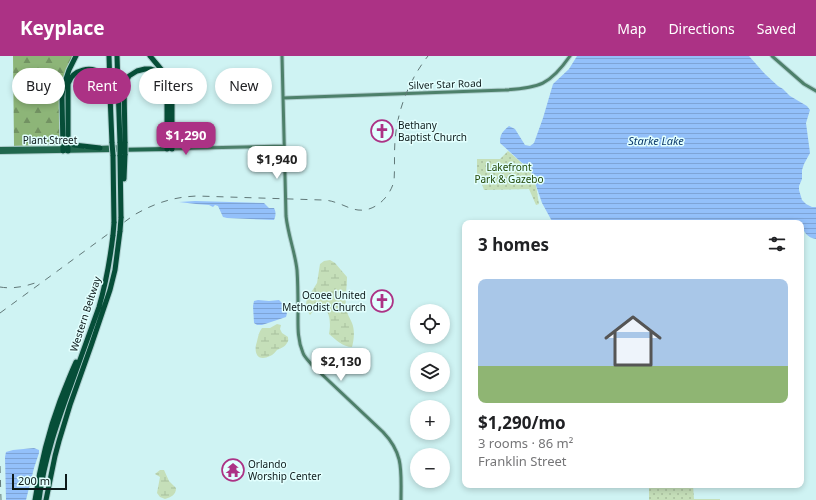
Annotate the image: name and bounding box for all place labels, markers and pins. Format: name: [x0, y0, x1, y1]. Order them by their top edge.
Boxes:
church icon: Bethany Baptist Church: [369, 118, 395, 144]
place label: Bethany Baptist Church: [398, 118, 467, 144]
pin: $1,290: [153, 122, 219, 156]
pin: $1,940: [244, 146, 310, 180]
place label: Ocoee United Methodist Church: [282, 288, 366, 314]
church icon: Ocoee United Methodist Church: [369, 288, 395, 314]
pin: $2,130: [308, 348, 374, 382]
temple icon: Orlando Worship Center: [220, 457, 246, 483]
place label: Orlando Worship Center: [248, 457, 321, 483]

